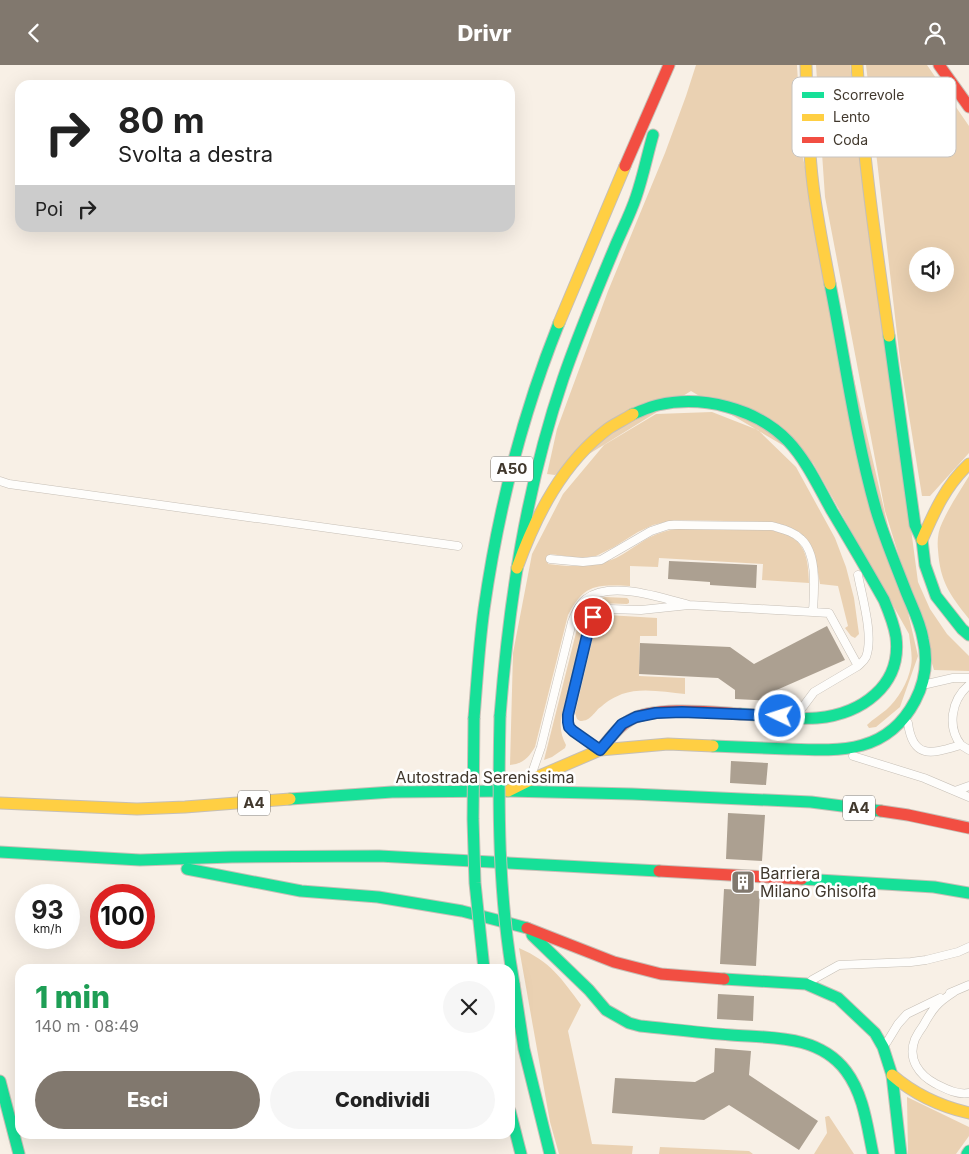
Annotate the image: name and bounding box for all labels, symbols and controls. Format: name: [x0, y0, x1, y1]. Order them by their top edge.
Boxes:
icon: back: [20, 19, 48, 47]
icon: person: [921, 19, 949, 47]
text: Drivr: [457, 20, 512, 46]
legend: [792, 77, 956, 157]
text: Scorrevole: [833, 86, 904, 103]
text: 80 m: [118, 99, 205, 141]
icon: right: [35, 100, 100, 165]
text: Lento: [833, 108, 870, 125]
text: Coda: [833, 131, 868, 148]
text: Svolta a destra: [118, 141, 273, 167]
icon: right: [73, 195, 101, 223]
text: Poi: [35, 198, 63, 221]
map controls: [909, 247, 954, 292]
button: sound: [909, 247, 954, 292]
road number: A50: [491, 457, 533, 481]
pin: [572, 596, 614, 638]
icon: arrive: [579, 603, 607, 631]
position arrow: [753, 689, 805, 741]
street label: Autostrada Serenissima: [396, 767, 574, 787]
road number: A4: [238, 791, 270, 815]
road number: A4: [843, 795, 875, 821]
place label: Barriera Milano Ghisolfa: [760, 863, 877, 901]
building icon: Barriera Milano Ghisolfa: [730, 869, 756, 895]
speed limit sign: 100: [90, 884, 155, 949]
text: 93: [31, 895, 64, 925]
text: km/h: [33, 921, 62, 936]
text: 1 min: [35, 979, 110, 1015]
button: close: [443, 981, 495, 1033]
text: 140 m · 08:49: [35, 1016, 139, 1036]
button: Esci: [35, 1071, 260, 1129]
button: Condividi: [270, 1071, 495, 1129]

